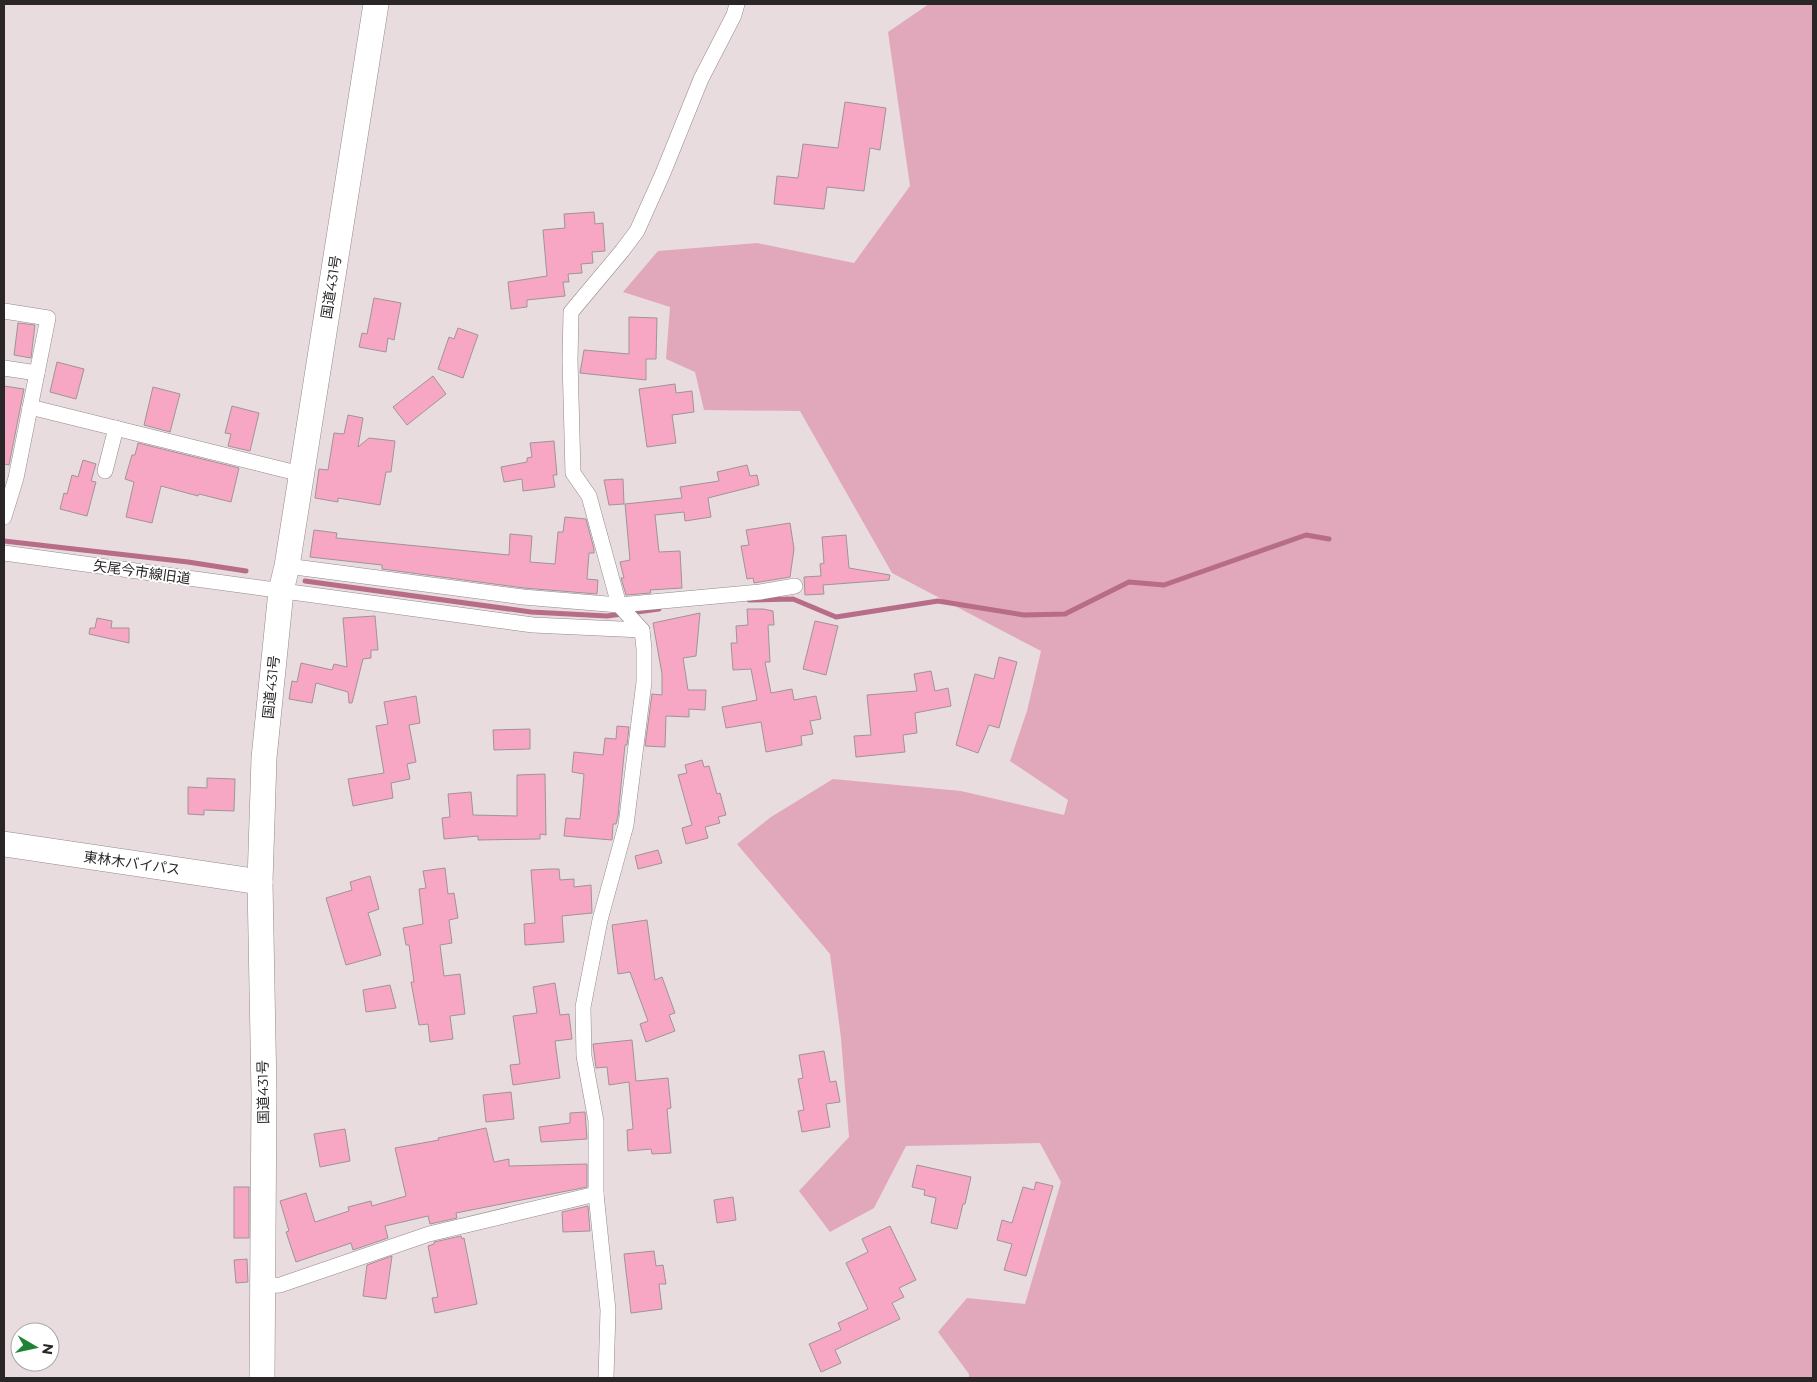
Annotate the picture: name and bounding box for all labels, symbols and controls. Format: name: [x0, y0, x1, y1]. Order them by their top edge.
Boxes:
street label: 国道431号: [317, 254, 345, 320]
street label: 矢尾今市線旧道: [92, 556, 192, 588]
street label: 国道431号: [259, 654, 283, 720]
street label: 東林木バイパス: [82, 847, 182, 879]
street label: 国道431号: [253, 1060, 273, 1124]
north arrow: [10, 1322, 60, 1372]
text: N: [38, 1342, 58, 1356]

